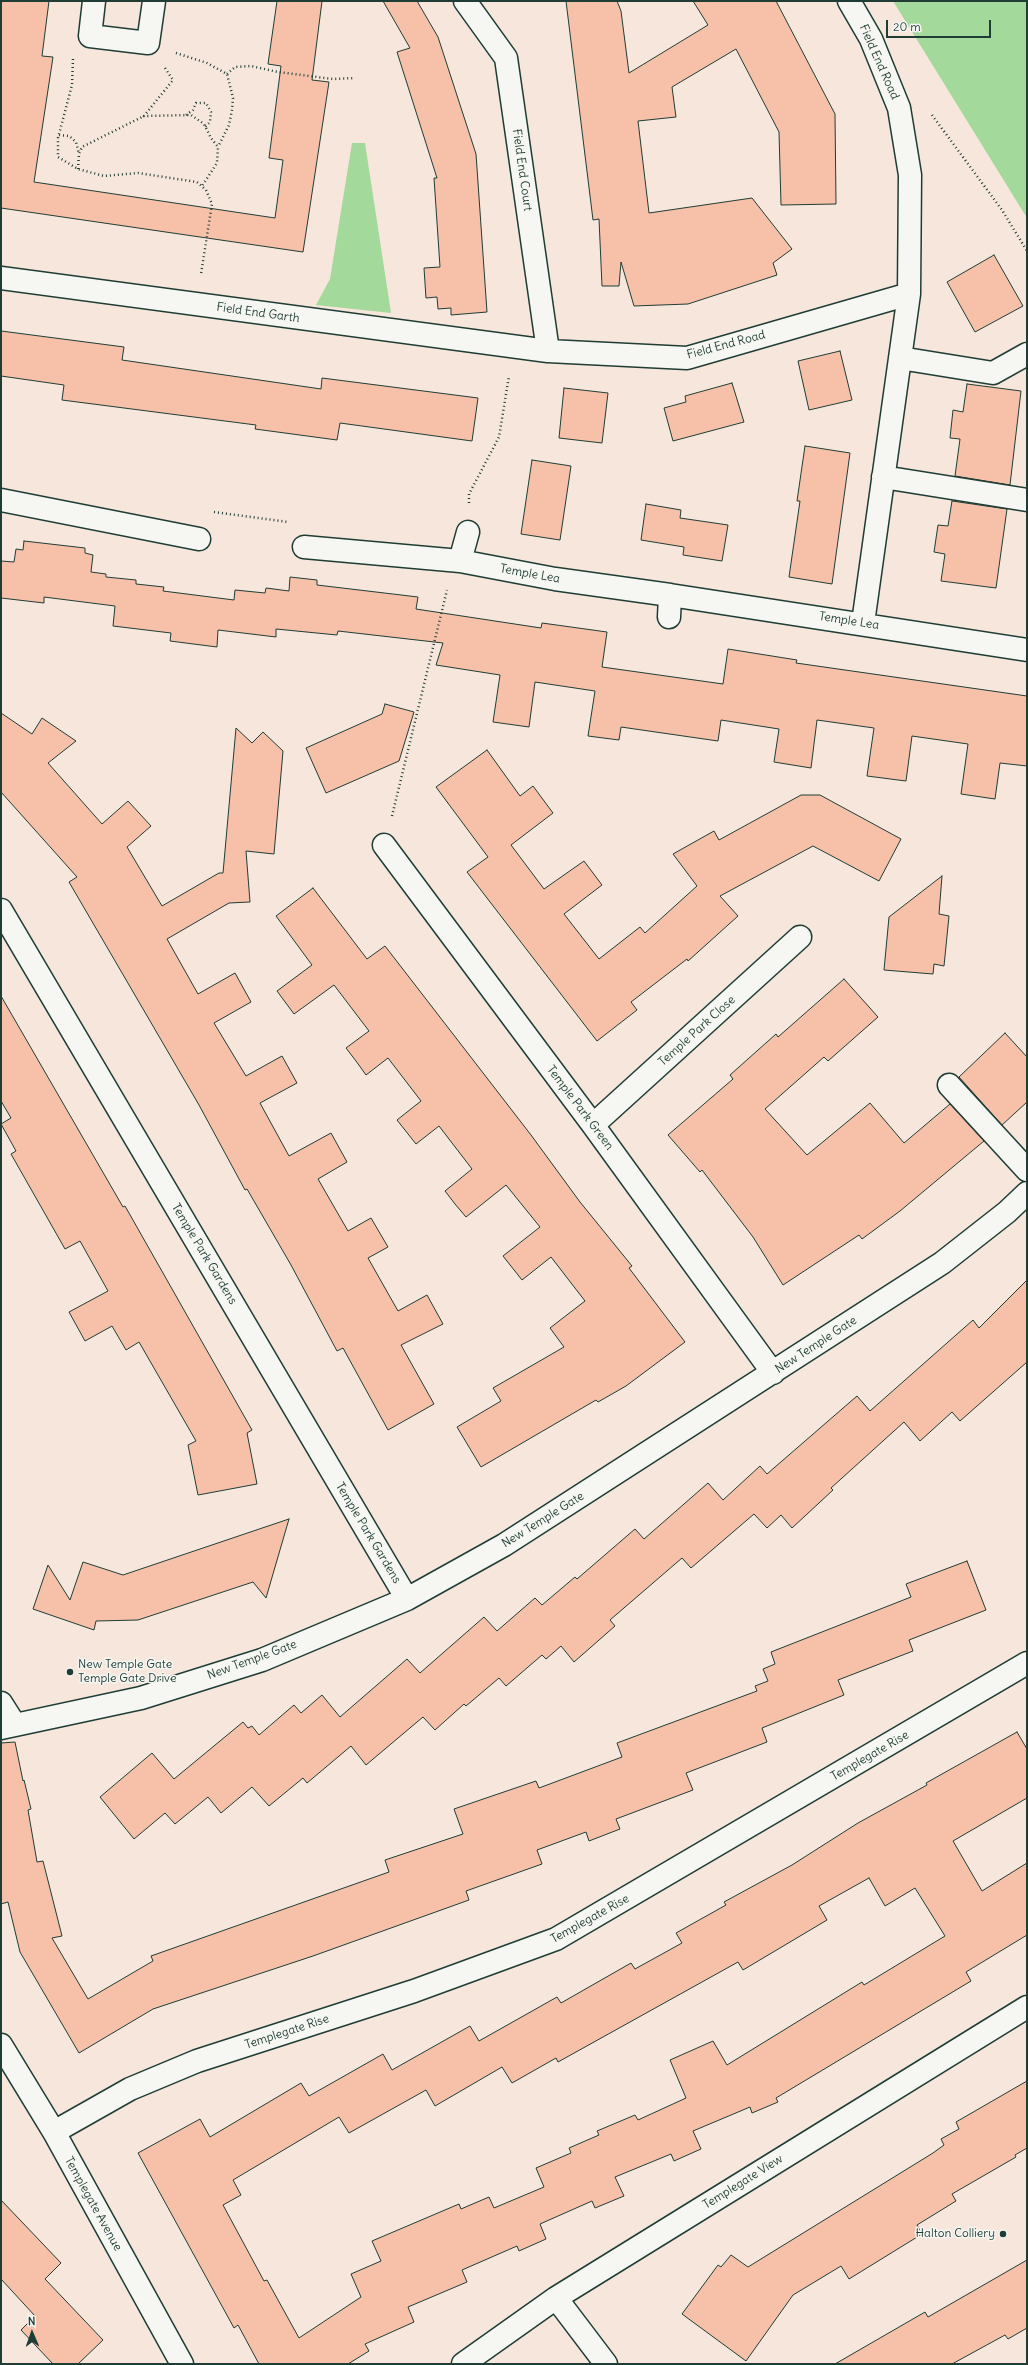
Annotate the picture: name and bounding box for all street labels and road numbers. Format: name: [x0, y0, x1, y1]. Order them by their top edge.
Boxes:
street label: Field End Road: [856, 22, 902, 102]
street label: Field End Court: [509, 128, 535, 212]
street label: Field End Garth: [216, 300, 300, 326]
street label: Field End Road: [685, 328, 767, 362]
street label: Temple Lea: [499, 562, 561, 586]
street label: Temple Lea: [818, 609, 880, 633]
street label: Temple Park Close: [656, 993, 738, 1069]
street label: Temple Park Green: [544, 1063, 616, 1153]
street label: Temple Park Gardens: [168, 1201, 240, 1307]
street label: New Temple Gate: [773, 1313, 859, 1377]
street label: Temple Park Gardens: [332, 1480, 404, 1586]
street label: New Temple Gate: [499, 1489, 587, 1551]
street label: New Temple Gate: [205, 1637, 299, 1683]
street label: Templegate Rise: [829, 1728, 911, 1784]
street label: Templegate Rise: [548, 1892, 632, 1946]
street label: Templegate Rise: [243, 2012, 331, 2052]
street label: Templegate View: [700, 2152, 786, 2212]
street label: Templegate Avenue: [61, 2154, 125, 2254]

